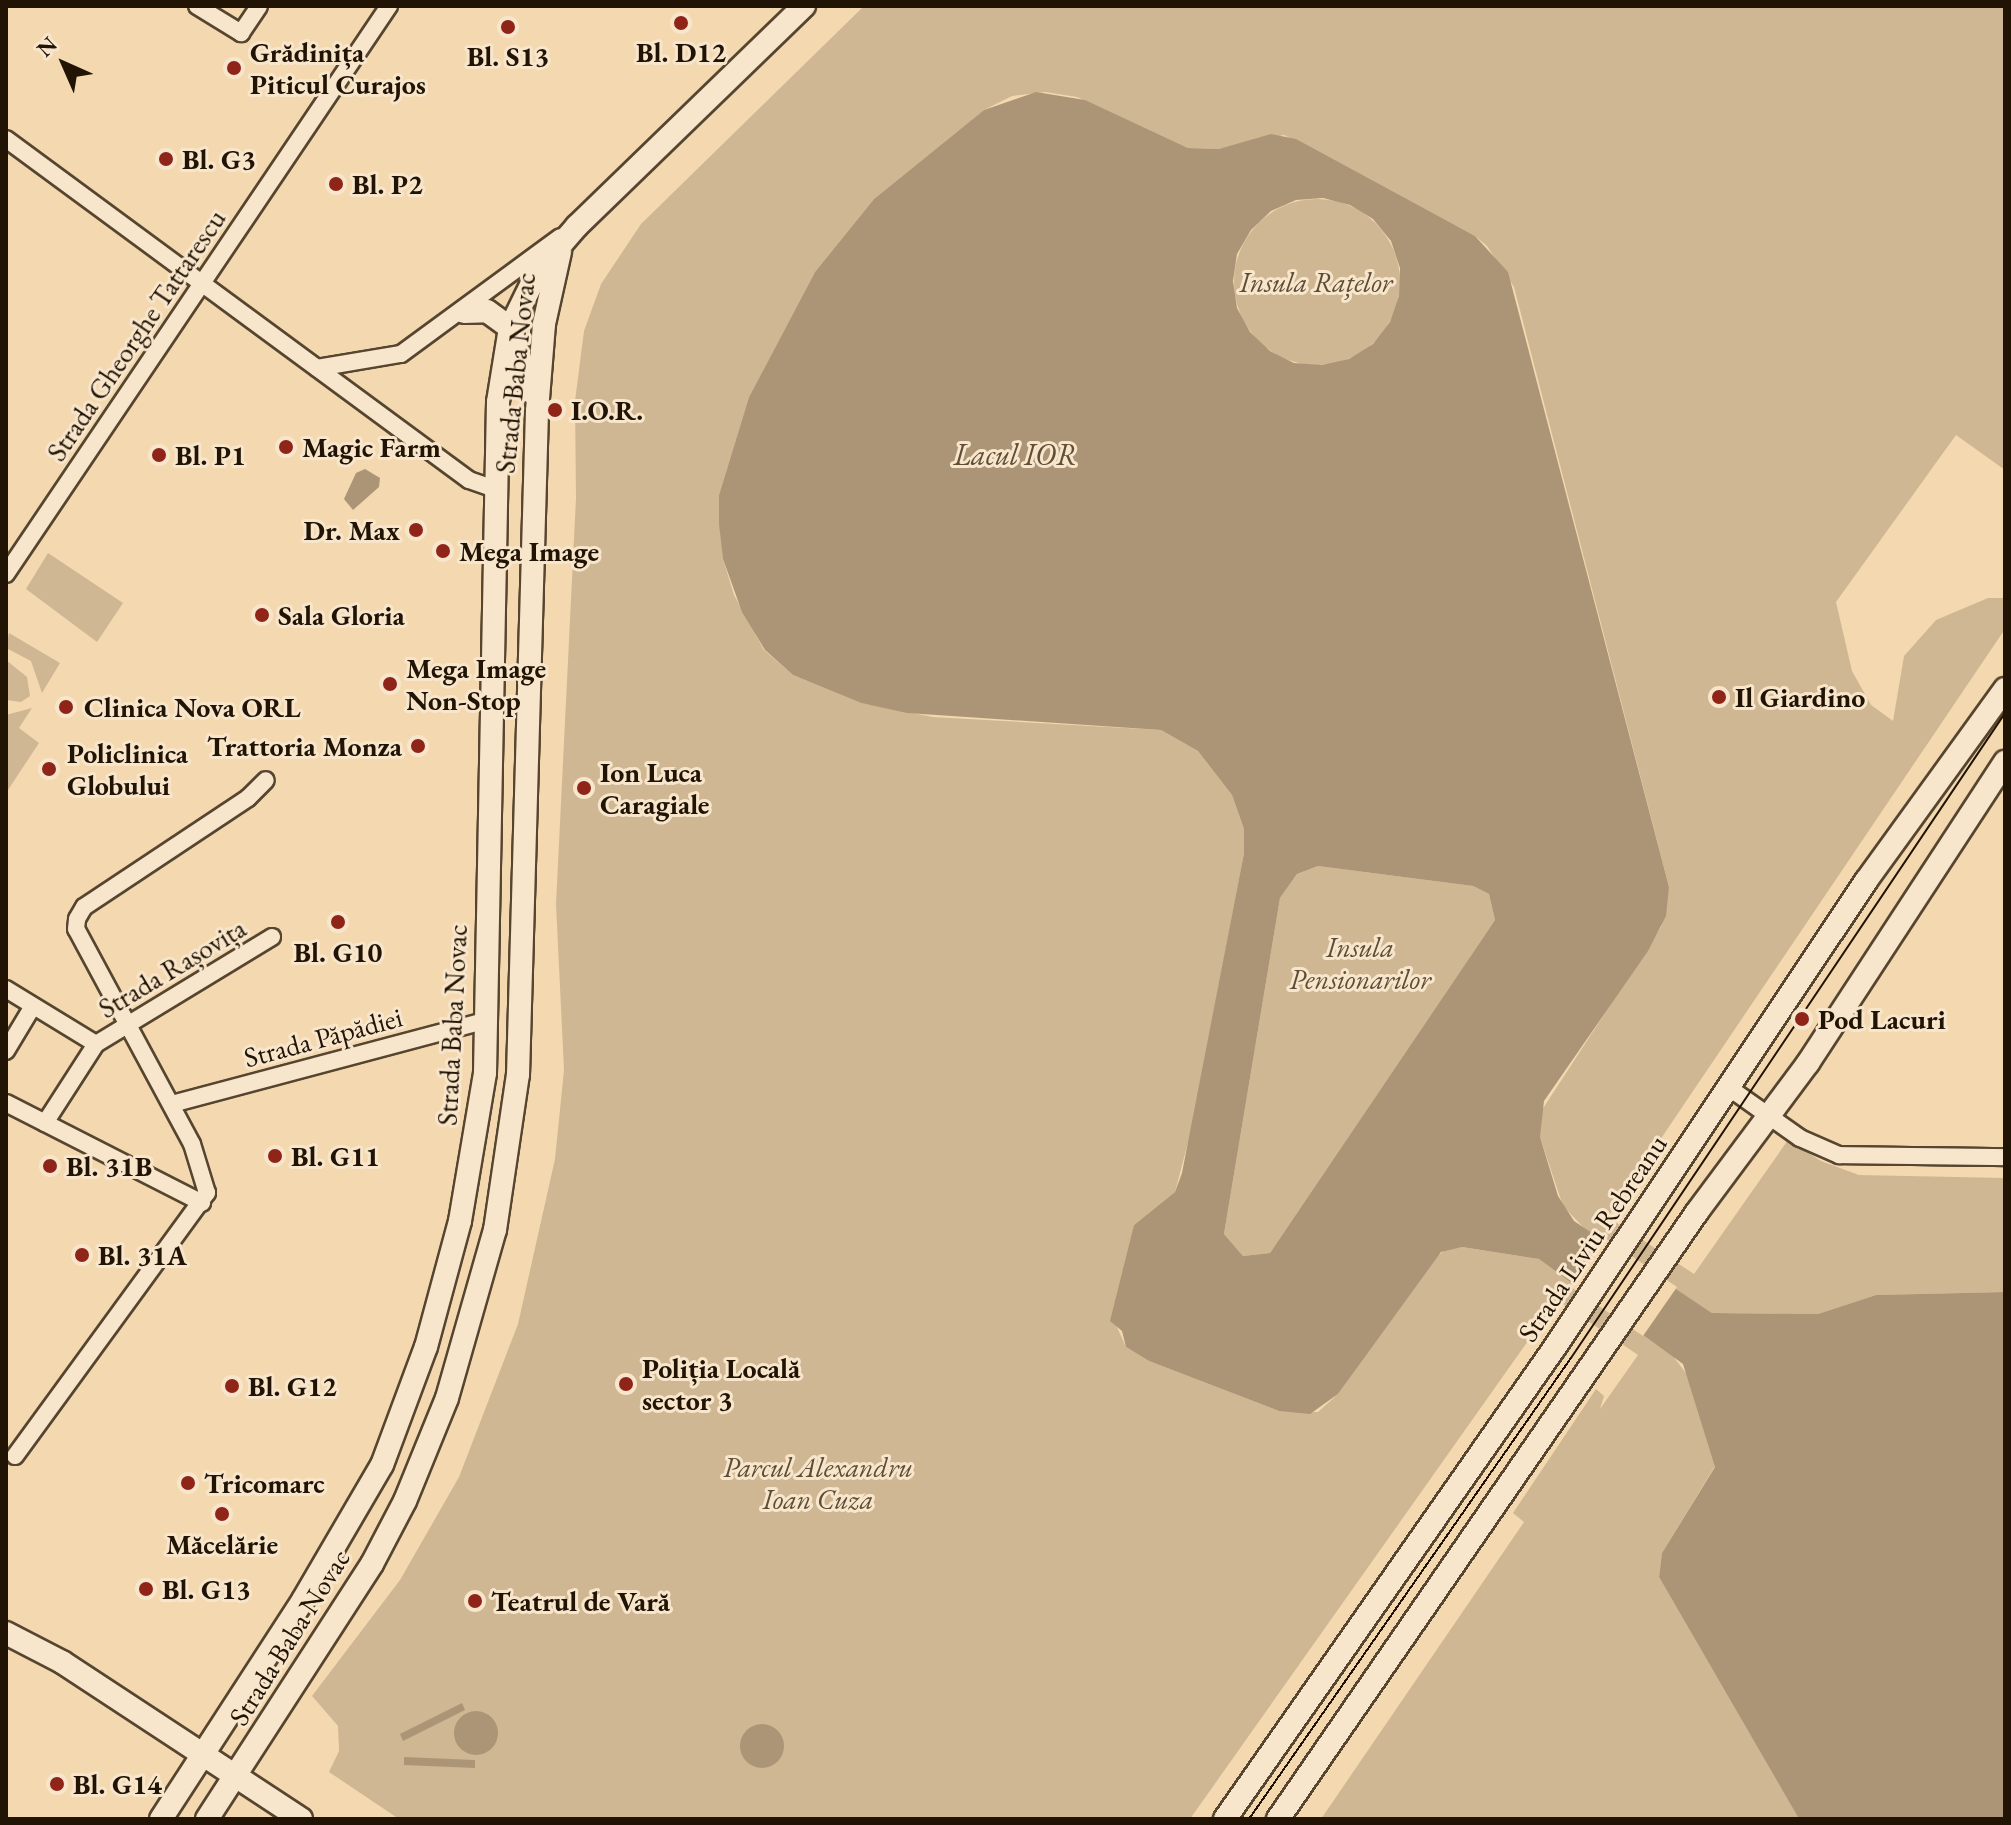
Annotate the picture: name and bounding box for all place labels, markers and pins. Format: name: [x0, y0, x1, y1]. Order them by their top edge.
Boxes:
marker: Bl. D12: [672, 14, 690, 32]
marker: Bl. S13: [499, 18, 517, 36]
place label: Grădinița Piticul Curajos: [250, 35, 426, 101]
place label: Bl. D12: [636, 35, 726, 69]
place label: Bl. S13: [467, 39, 549, 73]
marker: Grădinița Piticul Curajos: [225, 59, 243, 77]
place label: Bl. G3: [182, 142, 256, 176]
marker: Bl. G3: [157, 150, 175, 168]
place label: Bl. P2: [352, 167, 423, 201]
marker: Bl. P2: [327, 175, 345, 193]
place label: I.O.R.: [571, 393, 643, 427]
marker: I.O.R.: [546, 401, 564, 419]
place label: Magic Farm: [302, 430, 441, 464]
place label: Bl. P1: [175, 438, 246, 472]
marker: Magic Farm: [277, 438, 295, 456]
marker: Bl. P1: [150, 446, 168, 464]
place label: Dr. Max: [303, 513, 400, 547]
marker: Dr. Max: [407, 521, 425, 539]
place label: Mega Image: [459, 534, 599, 568]
marker: Mega Image: [434, 542, 452, 560]
place label: Sala Gloria: [278, 598, 405, 632]
marker: Sala Gloria: [253, 606, 271, 624]
place label: Mega Image Non-Stop: [406, 651, 546, 717]
marker: Mega Image Non-Stop: [381, 675, 399, 693]
place label: Il Giardino: [1735, 680, 1865, 714]
marker: Il Giardino: [1710, 688, 1728, 706]
place label: Clinica Nova ORL: [84, 690, 301, 724]
marker: Clinica Nova ORL: [55, 696, 77, 718]
place label: Trattoria Monza: [207, 729, 402, 763]
place label: Policlinica Globului: [67, 736, 188, 802]
marker: Trattoria Monza: [409, 737, 427, 755]
place label: Ion Luca Caragiale: [600, 755, 709, 821]
marker: Policlinica Globului: [38, 758, 60, 780]
marker: Ion Luca Caragiale: [575, 779, 593, 797]
marker: Bl. G10: [329, 913, 347, 931]
place label: Bl. G10: [294, 935, 382, 969]
place label: Pod Lacuri: [1818, 1002, 1946, 1036]
marker: Pod Lacuri: [1793, 1010, 1811, 1028]
place label: Bl. G11: [291, 1139, 380, 1173]
marker: Bl. G11: [266, 1147, 284, 1165]
place label: Bl. 31B: [66, 1149, 152, 1183]
marker: Bl. 31B: [41, 1157, 59, 1175]
place label: Bl. 31A: [98, 1238, 187, 1272]
marker: Bl. 31A: [73, 1246, 91, 1264]
place label: Poliția Locală sector 3: [642, 1351, 800, 1417]
place label: Bl. G12: [248, 1369, 337, 1403]
marker: Poliția Locală sector 3: [617, 1375, 635, 1393]
marker: Bl. G12: [223, 1377, 241, 1395]
place label: Tricomarc: [204, 1466, 325, 1500]
marker: Tricomarc: [179, 1474, 197, 1492]
marker: Măcelărie: [213, 1505, 231, 1523]
place label: Măcelărie: [166, 1527, 278, 1561]
place label: Bl. G13: [162, 1572, 251, 1606]
marker: Bl. G13: [137, 1580, 155, 1598]
place label: Teatrul de Vară: [491, 1584, 670, 1618]
marker: Teatrul de Vară: [466, 1592, 484, 1610]
place label: Bl. G14: [73, 1767, 162, 1801]
marker: Bl. G14: [48, 1775, 66, 1793]

